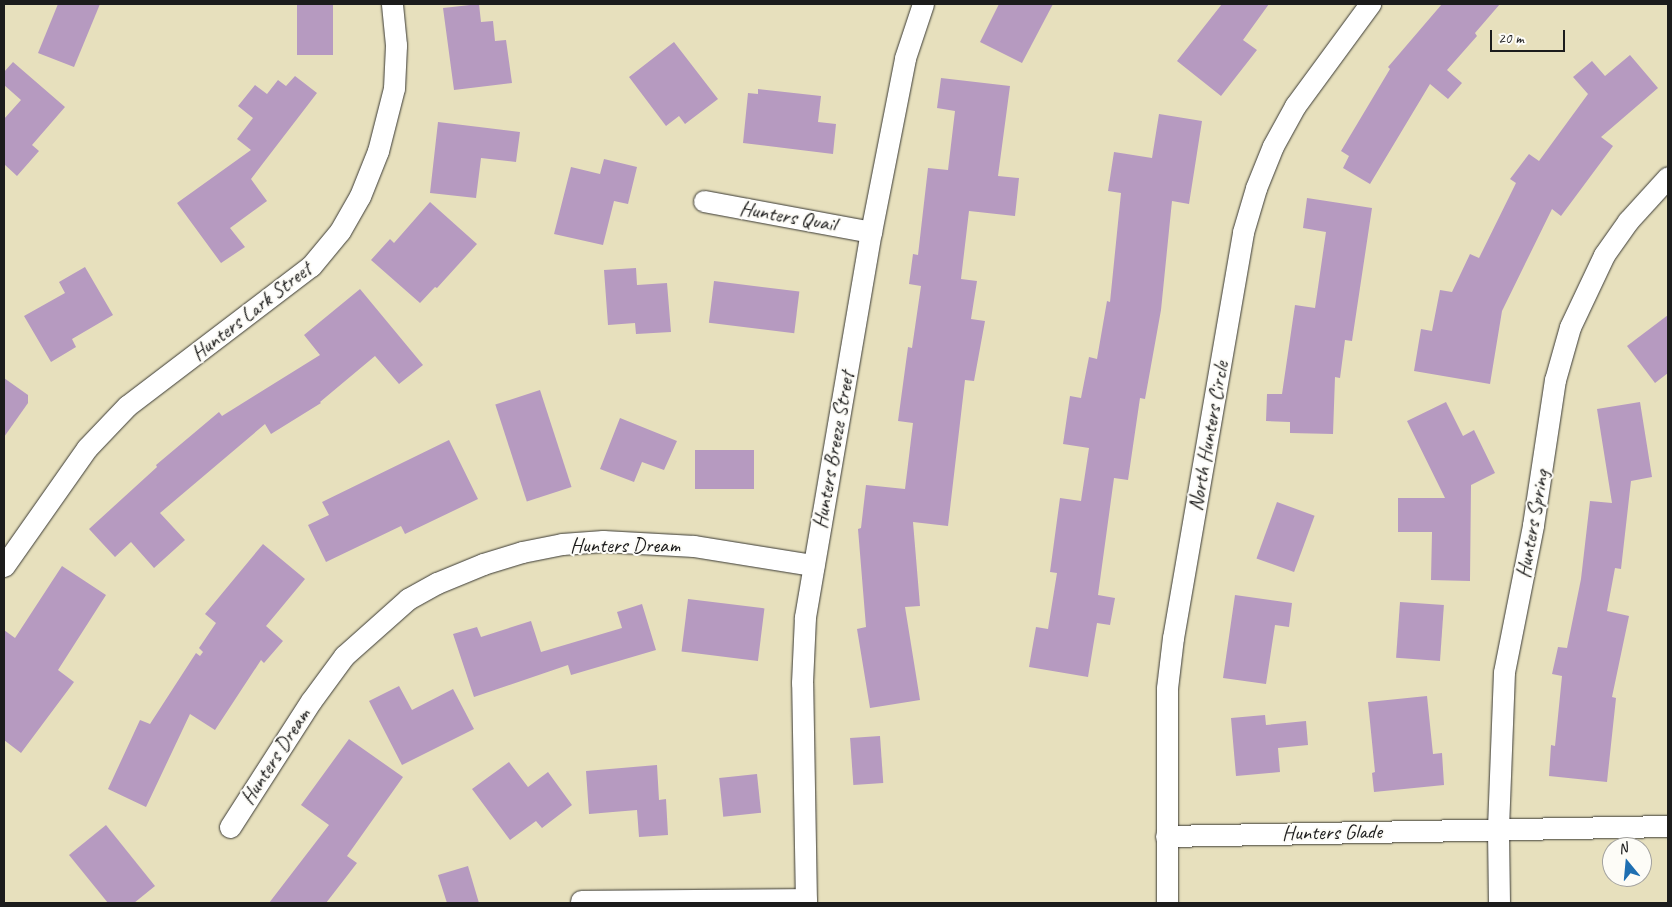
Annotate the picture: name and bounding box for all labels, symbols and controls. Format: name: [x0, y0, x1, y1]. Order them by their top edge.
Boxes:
scale bar: [1492, 20, 1567, 52]
text: 20 m: [1498, 29, 1524, 48]
street label: Hunters Quail: [738, 195, 838, 237]
street label: Hunters Lark Street: [185, 256, 317, 366]
street label: North Hunters Circle: [1182, 360, 1234, 512]
street label: Hunters Breeze Street: [807, 370, 859, 530]
street label: Hunters Spring: [1510, 468, 1554, 580]
street label: Hunters Dream: [570, 532, 680, 558]
street label: Hunters Dream: [234, 703, 316, 809]
street label: Hunters Glade: [1281, 819, 1383, 845]
north arrow: [1602, 837, 1652, 887]
text: N: [1616, 839, 1629, 858]

